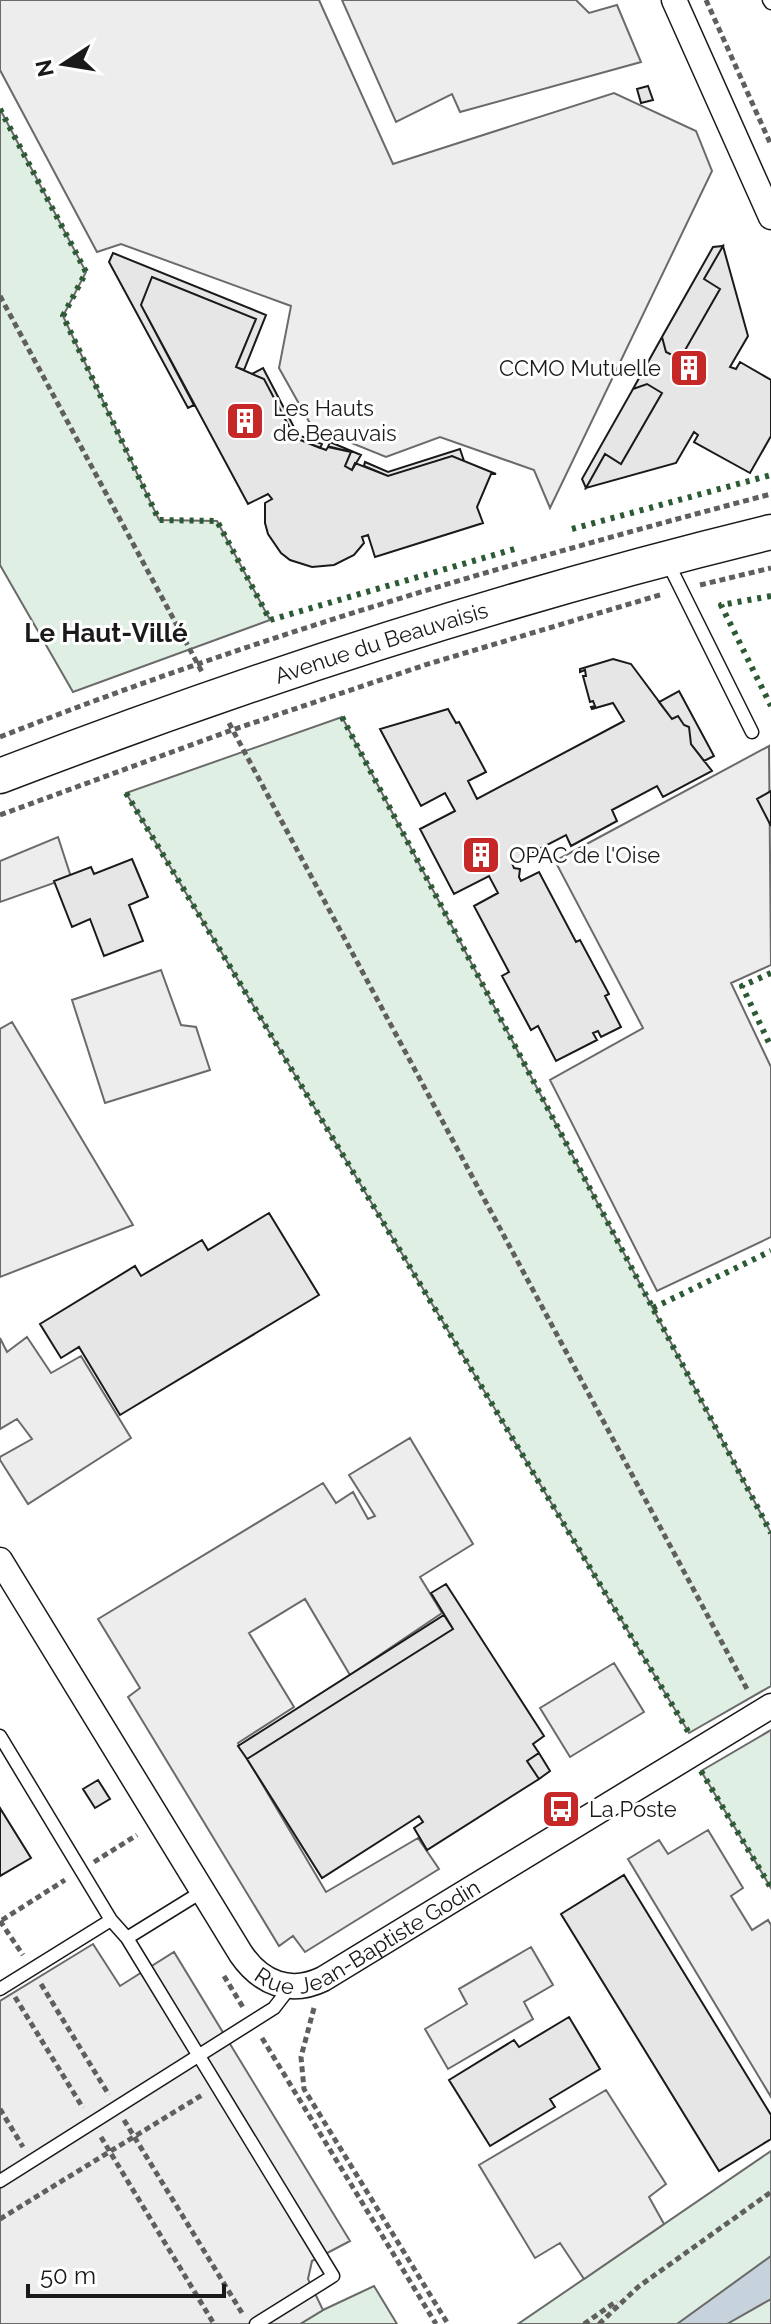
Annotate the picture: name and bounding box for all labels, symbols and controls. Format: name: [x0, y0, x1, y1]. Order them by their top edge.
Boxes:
north arrow: [24, 24, 104, 104]
text: N: [30, 57, 59, 79]
building icon: CCMO Mutuelle: [668, 347, 710, 389]
place label: CCMO Mutuelle: [499, 355, 661, 381]
place label: Les Hauts de Beauvais: [273, 395, 397, 446]
building icon: Les Hauts de Beauvais: [224, 400, 266, 442]
street label: Avenue du Beauvaisis: [271, 597, 491, 689]
district label: Le Haut-Villé: [24, 618, 188, 648]
building icon: OPAC de l'Oise: [460, 834, 502, 876]
place label: OPAC de l'Oise: [509, 842, 660, 868]
bus stop icon: La Poste: [540, 1788, 582, 1830]
place label: La Poste: [589, 1796, 677, 1822]
street label: Rue Jean-Baptiste Godin: [250, 1874, 485, 1999]
scale bar: [28, 2248, 224, 2298]
text: 50 m: [40, 2261, 96, 2290]

